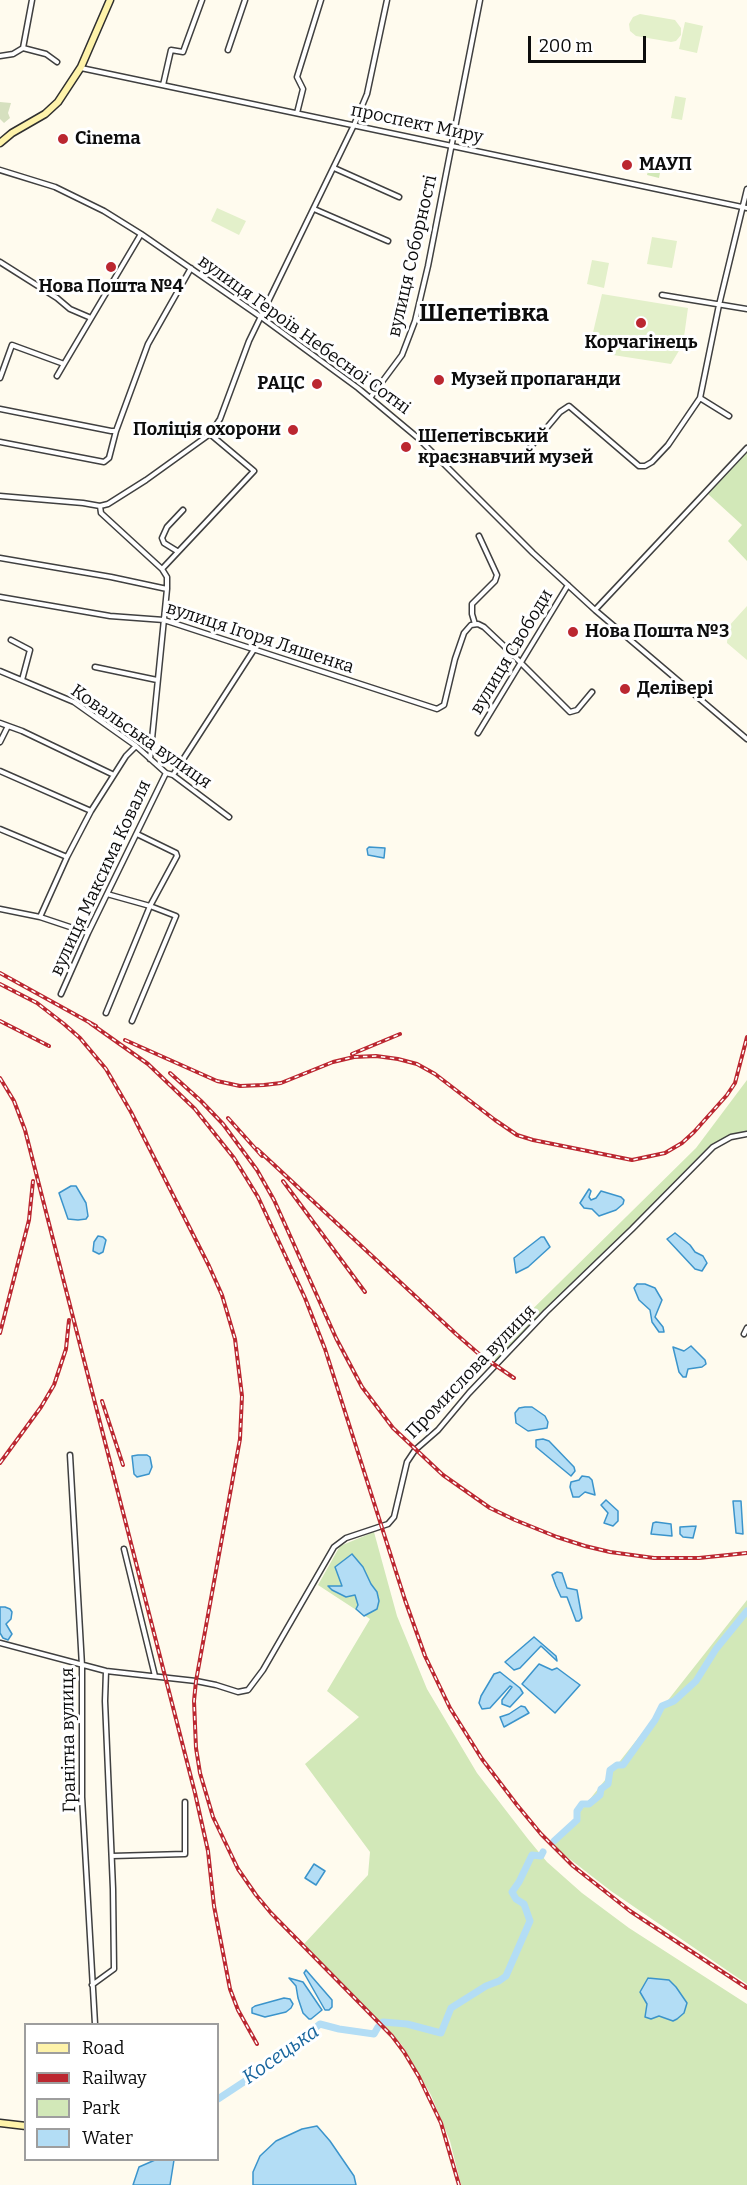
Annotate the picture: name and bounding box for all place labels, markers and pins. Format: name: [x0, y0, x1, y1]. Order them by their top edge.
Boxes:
place label: Cinema: [75, 128, 140, 150]
marker: Cinema: [56, 132, 70, 146]
place label: МАУП: [639, 154, 692, 176]
marker: МАУП: [620, 158, 634, 172]
marker: Нова Пошта №4: [104, 260, 118, 274]
place label: Нова Пошта №4: [39, 276, 183, 298]
marker: Корчагінець: [634, 316, 648, 330]
place label: Корчагінець: [585, 332, 697, 354]
place label: Музей пропаганди: [451, 369, 621, 391]
place label: РАЦС: [257, 373, 305, 395]
marker: Музей пропаганди: [432, 373, 446, 387]
marker: РАЦС: [310, 377, 324, 391]
place label: Поліція охорони: [133, 419, 281, 441]
marker: Поліція охорони: [286, 423, 300, 437]
place label: Шепетівський краєзнавчий музей: [418, 426, 593, 468]
marker: Шепетівський краєзнавчий музей: [399, 440, 413, 454]
place label: Нова Пошта №3: [585, 621, 729, 643]
marker: Нова Пошта №3: [566, 625, 580, 639]
place label: Делівері: [637, 678, 713, 700]
marker: Делівері: [618, 682, 632, 696]

